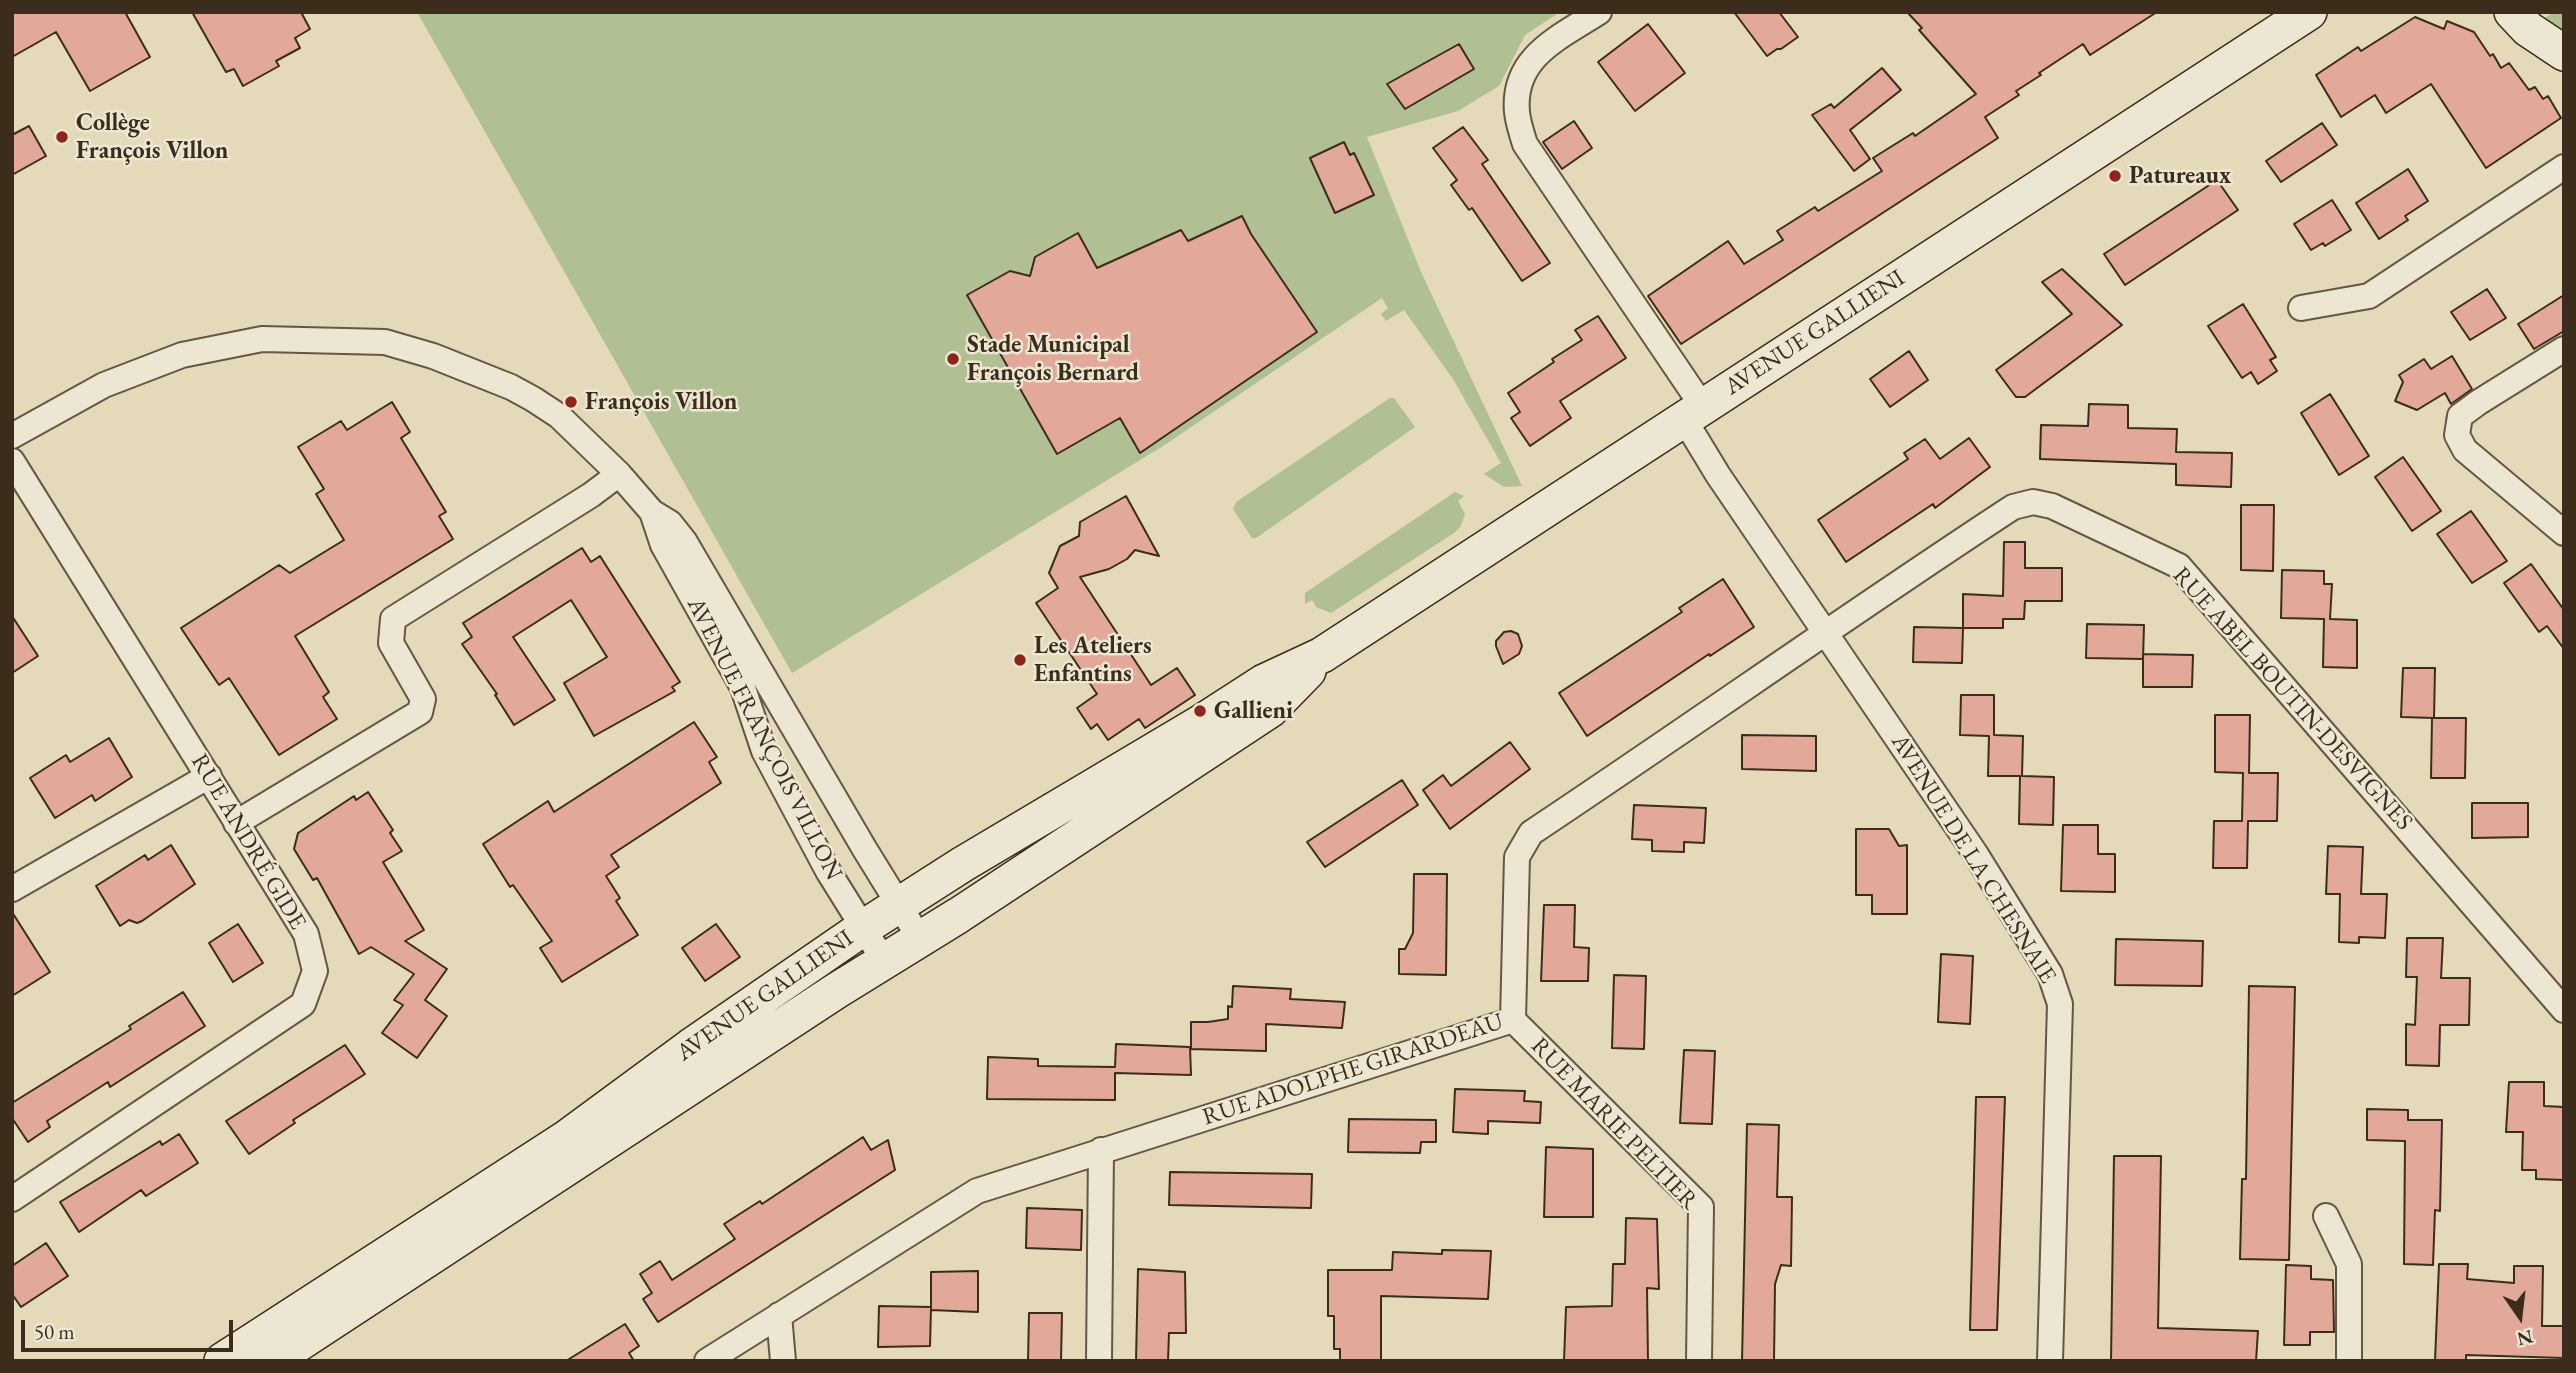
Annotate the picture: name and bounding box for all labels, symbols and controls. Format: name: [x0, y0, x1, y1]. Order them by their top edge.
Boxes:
place label: Collège François Villon: [76, 109, 228, 165]
marker: Collège François Villon: [54, 129, 70, 145]
place label: Patureaux: [2129, 162, 2231, 190]
marker: Patureaux: [2107, 168, 2123, 184]
street label: AVENUE GALLIENI: [1720, 264, 1910, 402]
place label: Stade Municipal François Bernard: [967, 331, 1139, 387]
marker: Stade Municipal François Bernard: [945, 351, 961, 367]
place label: François Villon: [585, 388, 737, 416]
marker: François Villon: [563, 394, 579, 410]
street label: RUE ABEL BOUTIN-DESVIGNES: [2166, 561, 2418, 837]
street label: AVENUE FRANÇOIS VILLON: [680, 593, 848, 885]
place label: Les Ateliers Enfantins: [1034, 632, 1152, 688]
marker: Les Ateliers Enfantins: [1012, 652, 1028, 668]
place label: Gallieni: [1214, 697, 1293, 725]
marker: Gallieni: [1192, 703, 1208, 719]
street label: AVENUE DE LA CHESNAIE: [1884, 729, 2062, 989]
street label: RUE ANDRÉ GIDE: [184, 749, 312, 935]
street label: AVENUE GALLIENI: [671, 924, 859, 1068]
street label: RUE ADOLPHE GIRARDEAU: [1199, 1008, 1507, 1132]
street label: RUE MARIE PELTIER: [1525, 1032, 1703, 1216]
north arrow: [2485, 1282, 2555, 1352]
scale bar: [24, 1306, 236, 1350]
text: 50 m: [34, 1318, 75, 1345]
text: N: [2515, 1324, 2536, 1352]

